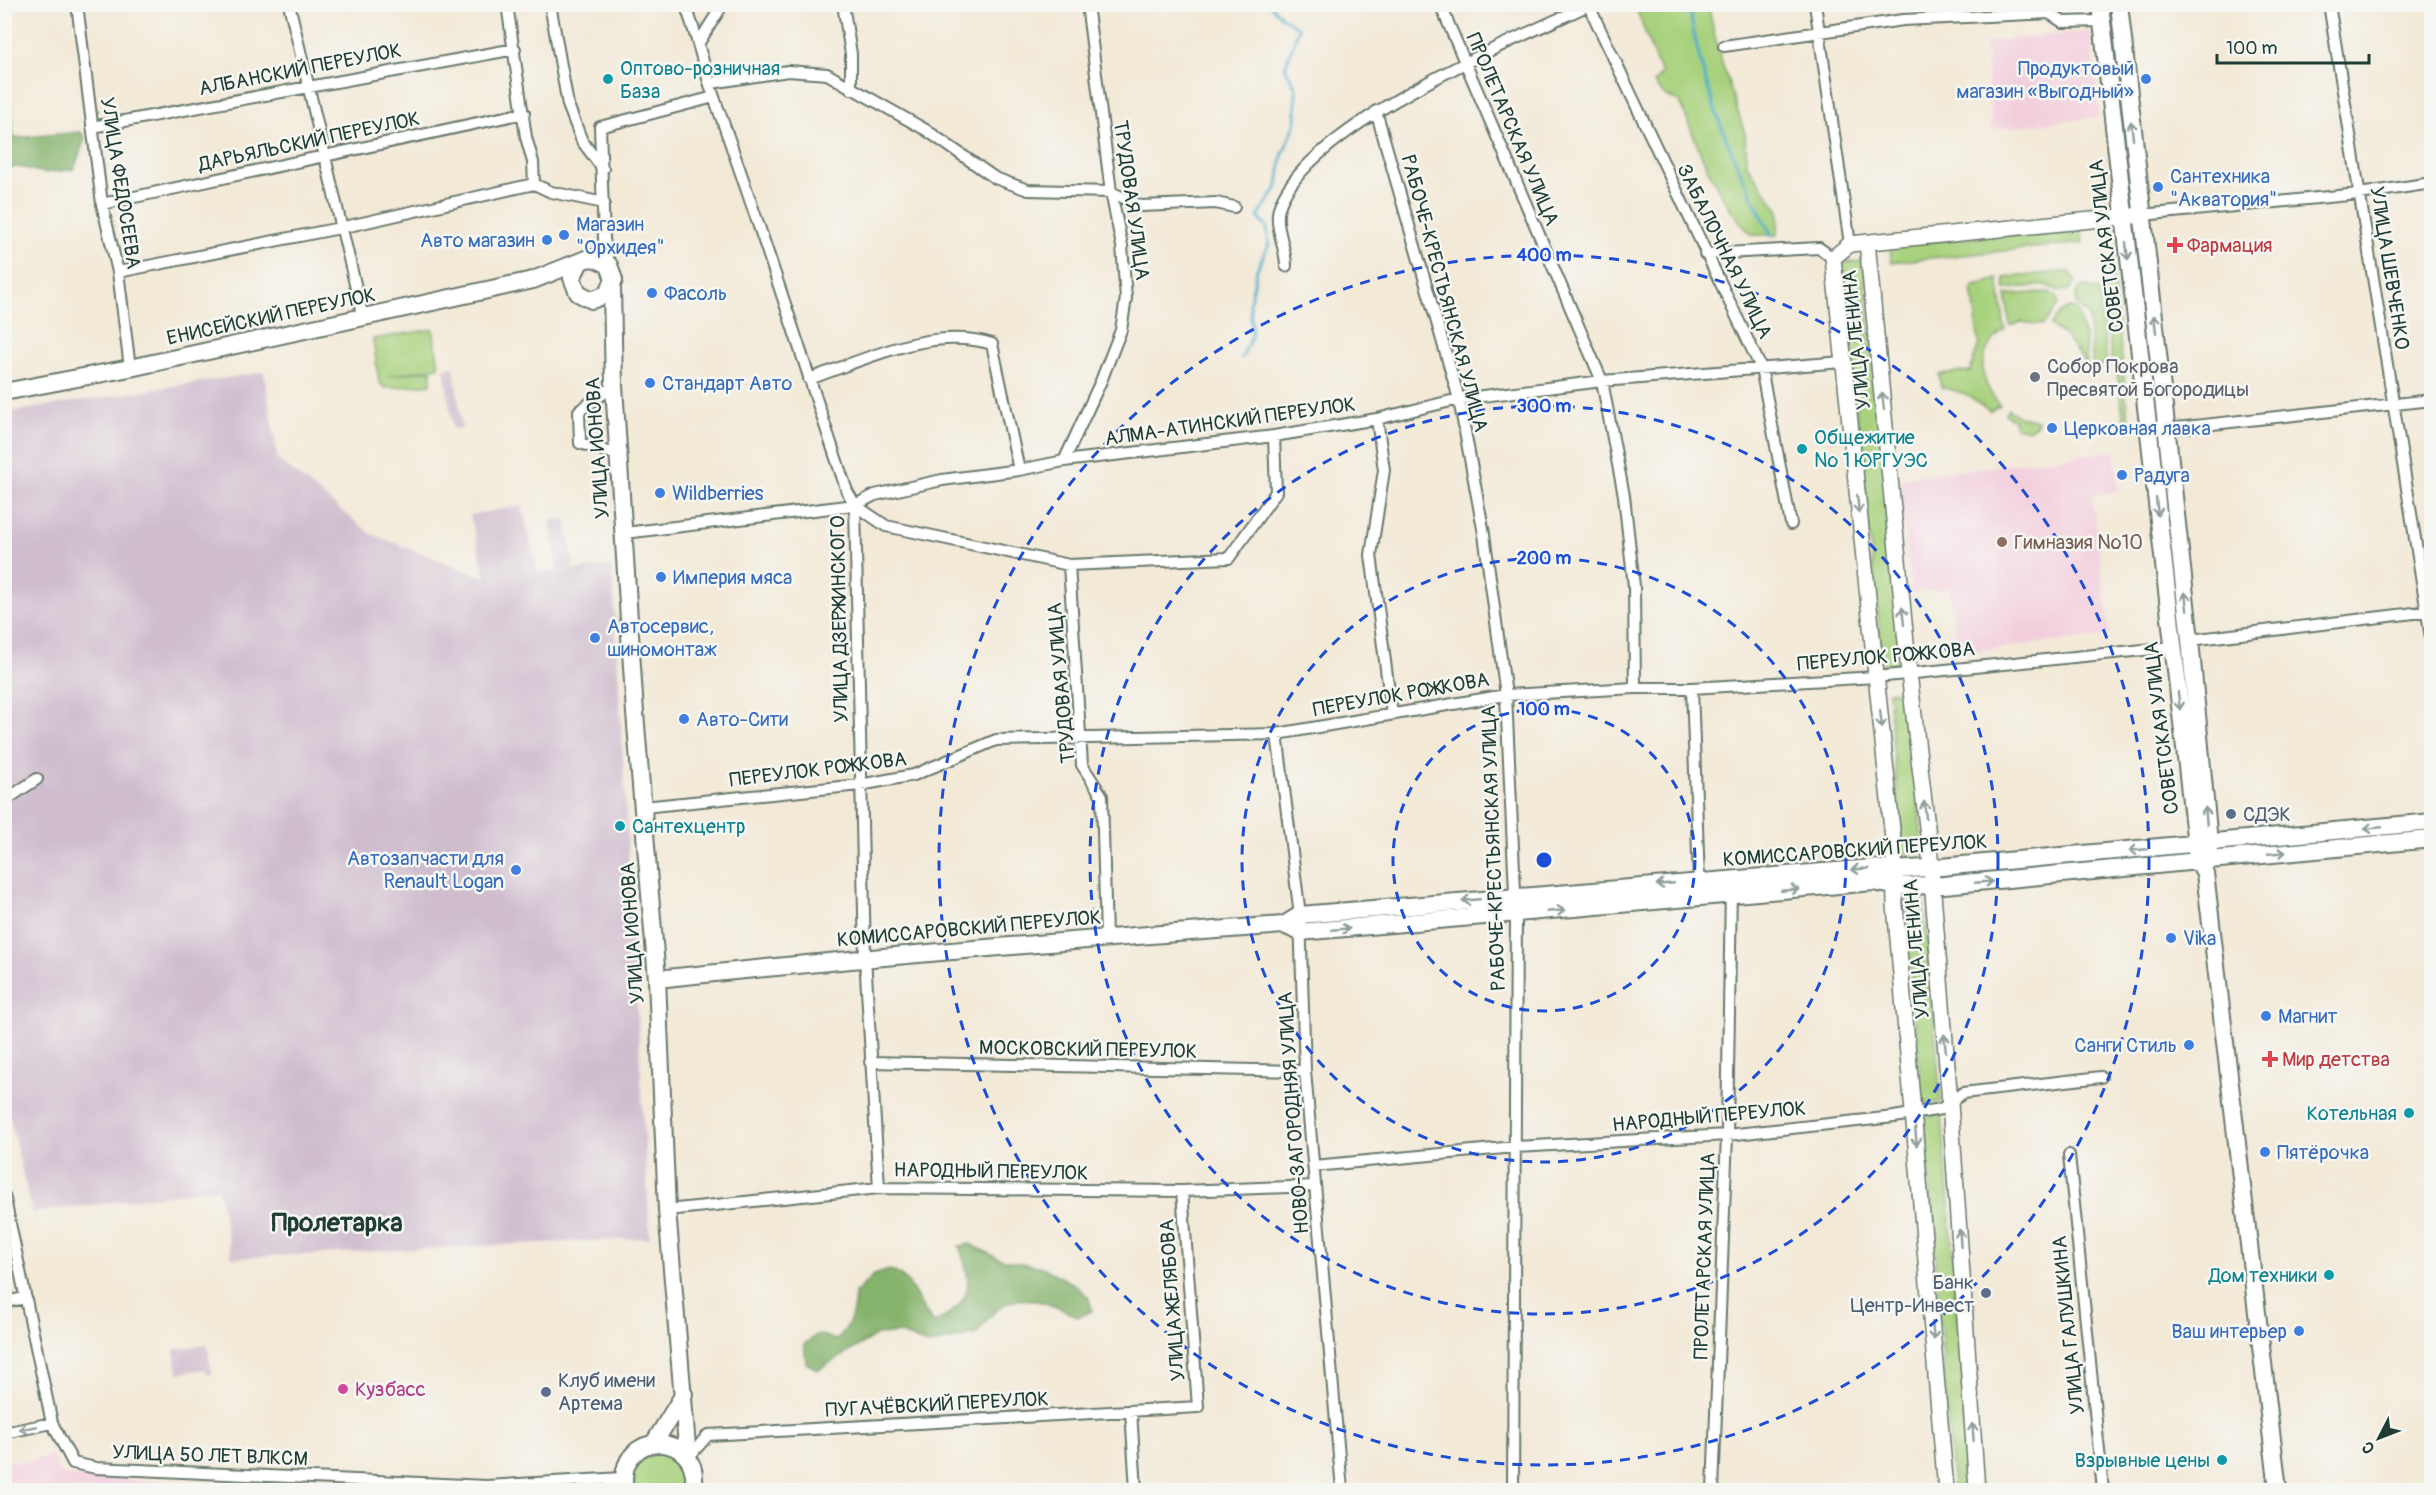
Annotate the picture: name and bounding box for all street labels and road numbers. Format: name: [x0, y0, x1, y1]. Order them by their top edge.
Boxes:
street label: ПРОЛЕТАРСКАЯ УЛИЦА: [1461, 29, 1564, 229]
street label: АЛБАНСКИЙ ПЕРЕУЛОК: [197, 38, 403, 101]
street label: УЛИЦА ФЕДОСЕЕВА: [95, 95, 146, 271]
street label: ДАРЬЯЛЬСКИЙ ПЕРЕУЛОК: [195, 106, 422, 177]
street label: ТРУДОВАЯ УЛИЦА: [1108, 119, 1155, 282]
street label: РАБОЧЕ-КРЕСТЬЯНСКАЯ УЛИЦА: [1395, 152, 1494, 434]
street label: СОВЕТСКАЯ УЛИЦА: [2083, 158, 2129, 334]
street label: ЗАБАЛОЧНАЯ УЛИЦА: [1671, 160, 1778, 343]
street label: УЛИЦА ШЕВЧЕНКО: [2364, 185, 2415, 351]
street label: УЛИЦА ЛЕНИНА: [1837, 269, 1876, 411]
street label: ЕНИСЕЙСКИЙ ПЕРЕУЛОК: [164, 282, 378, 351]
street label: УЛИЦА ИОНОВА: [580, 376, 615, 520]
street label: АЛМА-АТИНСКИЙ ПЕРЕУЛОК: [1103, 392, 1357, 451]
street label: УЛИЦА ДЗЕРЖИНСКОГО: [825, 515, 854, 723]
street label: ТРУДОВАЯ УЛИЦА: [1042, 602, 1081, 764]
street label: ПЕРЕУЛОК РОЖКОВА: [1796, 636, 1976, 677]
street label: СОВЕТСКАЯ УЛИЦА: [2138, 640, 2184, 816]
street label: ПЕРЕУЛОК РОЖКОВА: [1311, 667, 1491, 722]
street label: РАБОЧЕ-КРЕСТЬЯНСКАЯ УЛИЦА: [1476, 705, 1511, 991]
street label: ПЕРЕУЛОК РОЖКОВА: [728, 746, 908, 793]
street label: КОМИССАРОВСКИЙ ПЕРЕУЛОК: [1722, 829, 1988, 872]
street label: УЛИЦА ИОНОВА: [615, 861, 650, 1005]
street label: УЛИЦА ЛЕНИНА: [1898, 878, 1935, 1020]
street label: КОМИССАРОВСКИЙ ПЕРЕУЛОК: [836, 904, 1102, 953]
street label: НОВО-ЗАГОРОДНЯЯ УЛИЦА: [1273, 991, 1314, 1235]
street label: МОСКОВСКИЙ ПЕРЕУЛОК: [979, 1035, 1197, 1064]
street label: НАРОДНЫЙ ПЕРЕУЛОК: [1611, 1096, 1807, 1137]
street label: ПРОЛЕТАРСКАЯ УЛИЦА: [1688, 1152, 1721, 1360]
street label: НАРОДНЫЙ ПЕРЕУЛОК: [893, 1157, 1089, 1186]
street label: УЛИЦА ЖЕЛЯБОВА: [1154, 1218, 1191, 1382]
street label: УЛИЦА ГАЛУШКИНА: [2047, 1234, 2090, 1416]
street label: ПУГАЧЁВСКИЙ ПЕРЕУЛОК: [825, 1386, 1049, 1423]
street label: УЛИЦА 50 ЛЕТ ВЛКСМ: [112, 1440, 308, 1471]

